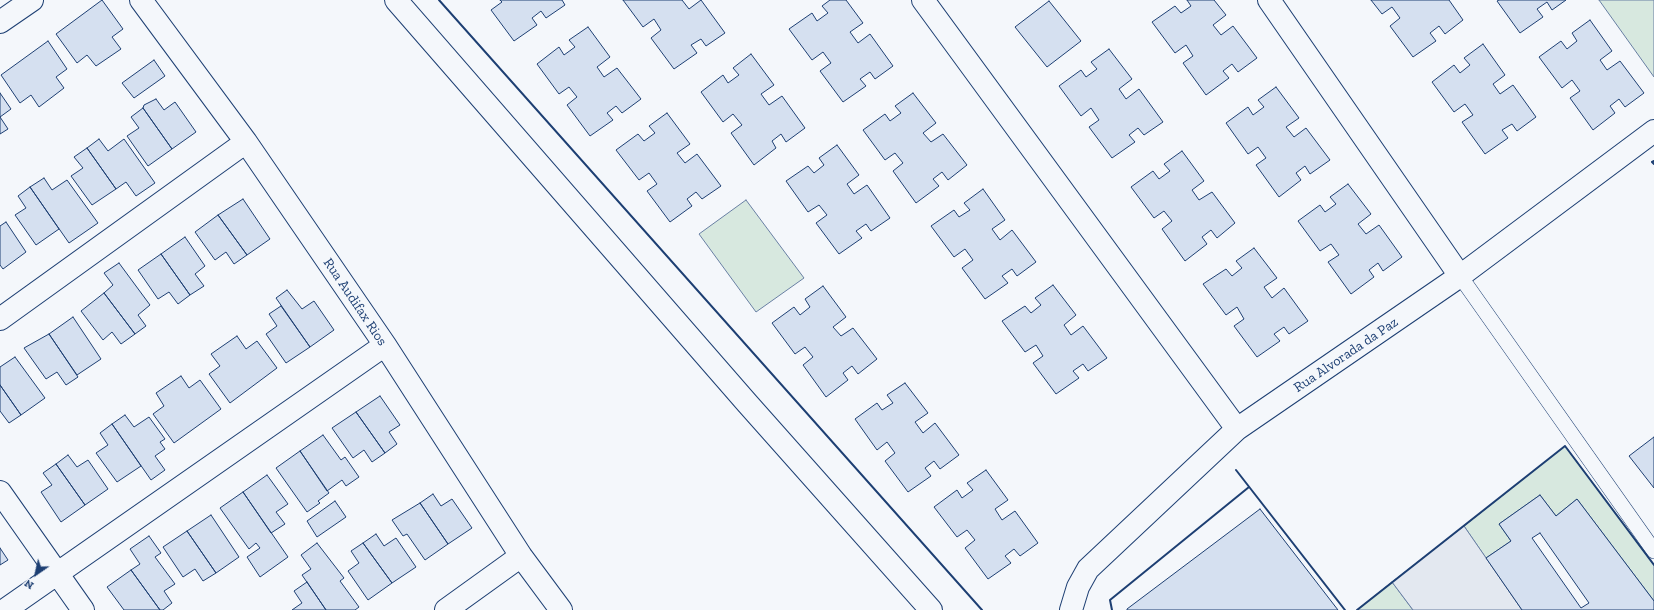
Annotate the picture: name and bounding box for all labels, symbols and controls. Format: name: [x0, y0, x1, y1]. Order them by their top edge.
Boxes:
street label: Rua Audifax Rios: [319, 255, 391, 349]
street label: Rua Alvorada da Paz: [1291, 314, 1401, 396]
north arrow: [16, 554, 56, 594]
text: N: [22, 577, 36, 592]

